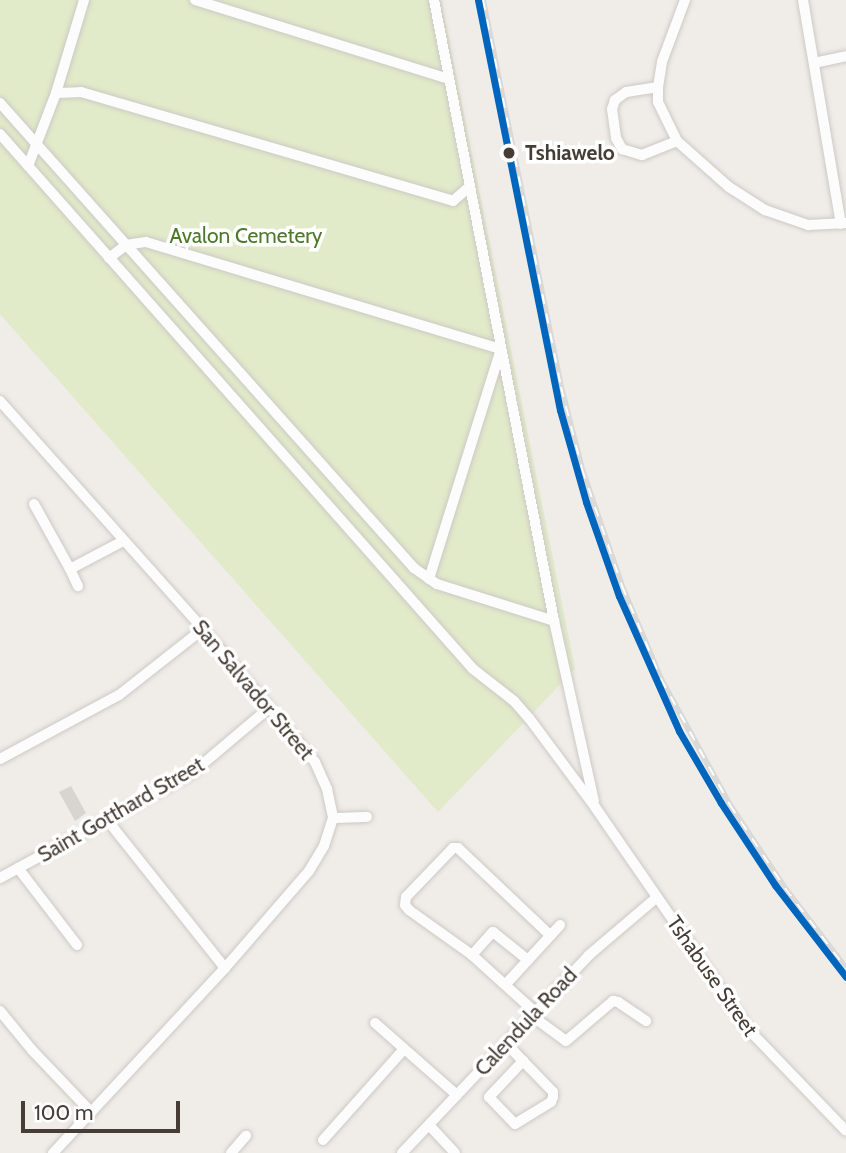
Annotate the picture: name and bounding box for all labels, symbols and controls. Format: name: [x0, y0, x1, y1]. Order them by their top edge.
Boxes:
place label: Tshiawelo: [525, 140, 615, 166]
marker: Tshiawelo: [499, 143, 519, 163]
park label: Avalon Cemetery: [170, 223, 322, 249]
street label: San Salvador Street: [187, 615, 319, 765]
street label: Saint Gotthard Street: [33, 752, 209, 868]
street label: Tshabuse Street: [661, 911, 763, 1041]
street label: Calendula Road: [470, 963, 582, 1081]
scale bar: [24, 1086, 184, 1130]
text: 100 m: [34, 1100, 93, 1125]

